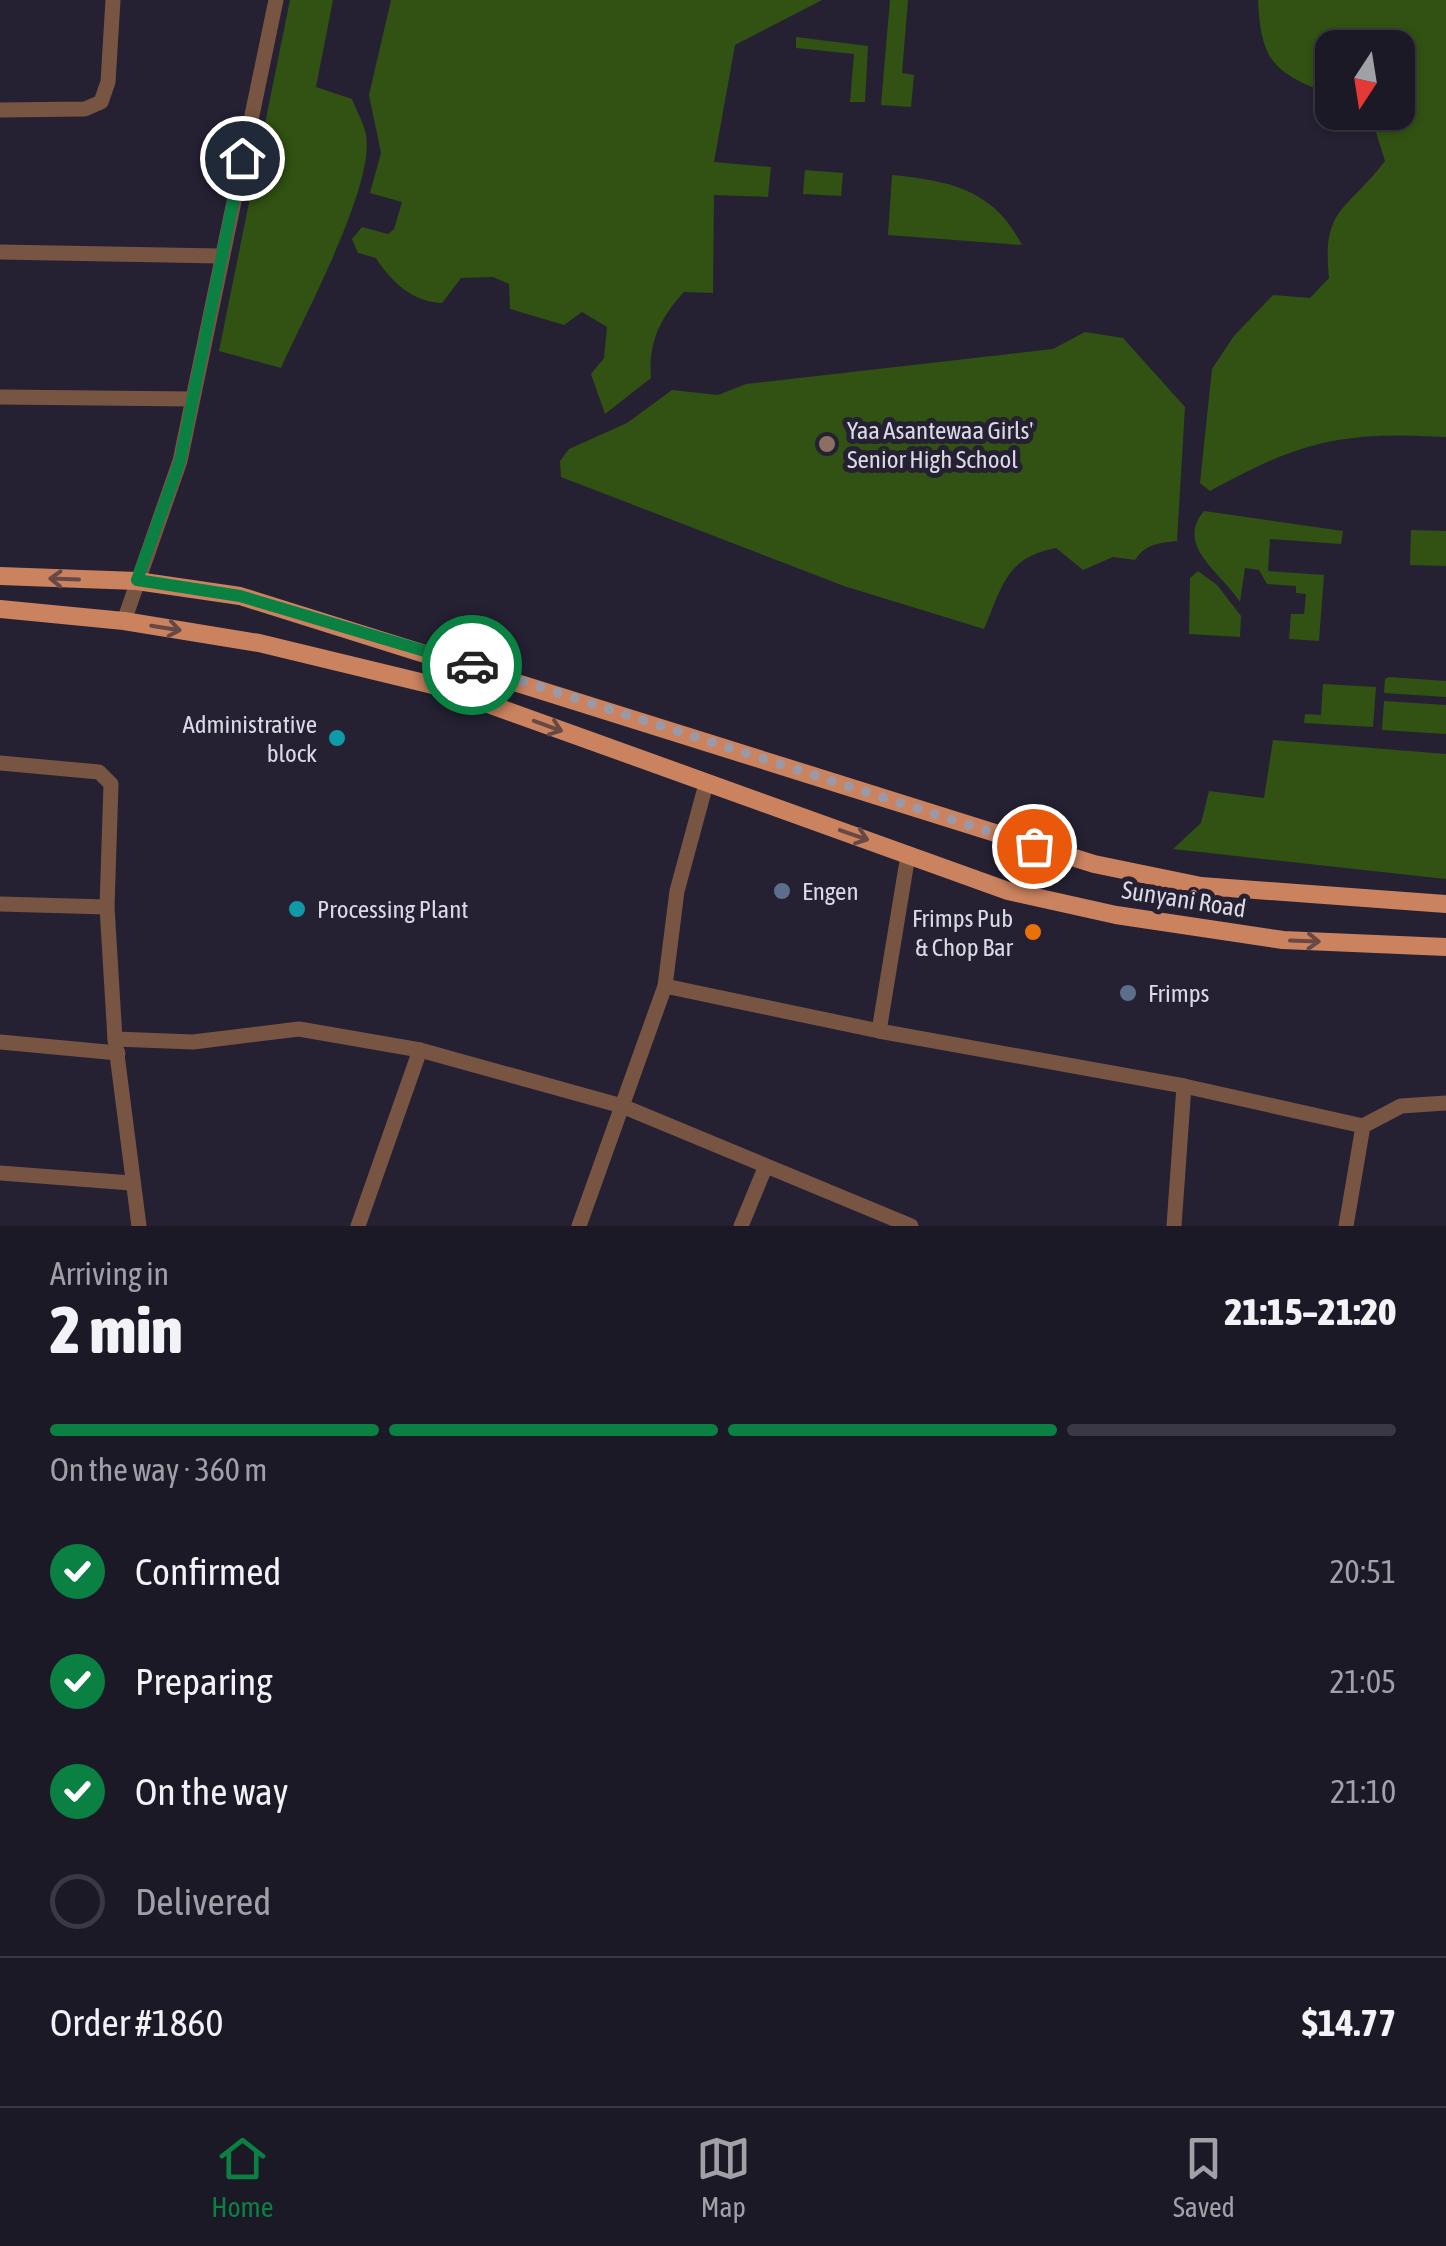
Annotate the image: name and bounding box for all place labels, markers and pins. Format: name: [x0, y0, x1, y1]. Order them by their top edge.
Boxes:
pin: [200, 116, 285, 201]
place label: Yaa Asantewaa Girls' Senior High School: [847, 416, 1033, 473]
marker: Yaa Asantewaa Girls' Senior High School: [816, 433, 838, 455]
place label: Administrative block: [182, 710, 317, 767]
marker: Administrative block: [326, 727, 348, 749]
pin: [992, 804, 1077, 889]
place label: Engen: [802, 877, 859, 905]
marker: Engen: [771, 880, 793, 902]
place label: Processing Plant: [317, 895, 469, 923]
marker: Processing Plant: [286, 898, 308, 920]
place label: Frimps Pub & Chop Bar: [912, 904, 1014, 961]
marker: Frimps Pub & Chop Bar: [1022, 921, 1044, 943]
place label: Frimps: [1148, 979, 1210, 1007]
marker: Frimps: [1117, 982, 1139, 1004]

